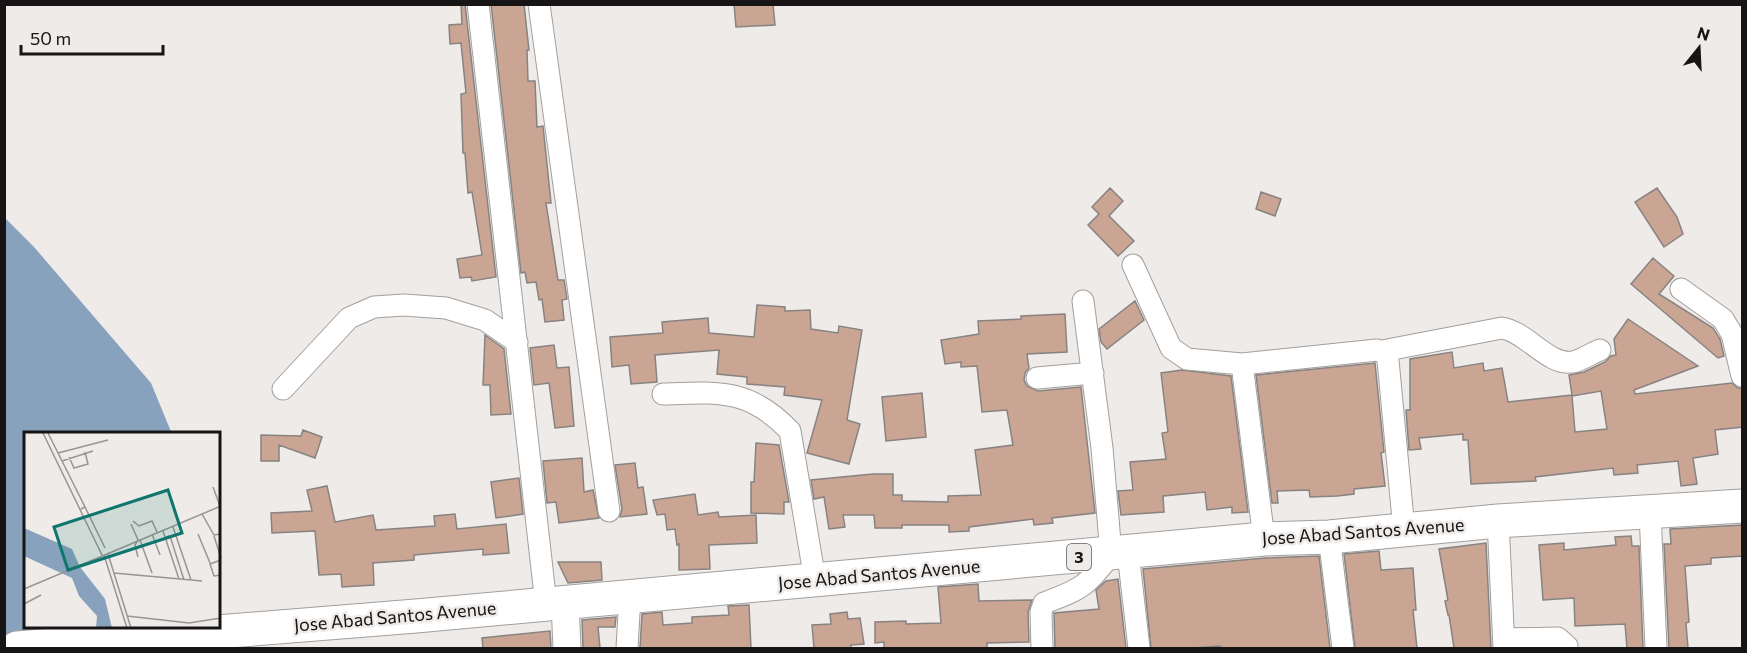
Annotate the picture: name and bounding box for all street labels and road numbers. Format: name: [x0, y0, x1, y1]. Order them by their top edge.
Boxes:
street label: Jose Abad Santos Avenue: [1261, 513, 1465, 549]
road number: 3: [1067, 544, 1091, 570]
street label: Jose Abad Santos Avenue: [777, 554, 981, 594]
street label: Jose Abad Santos Avenue: [293, 596, 497, 636]

